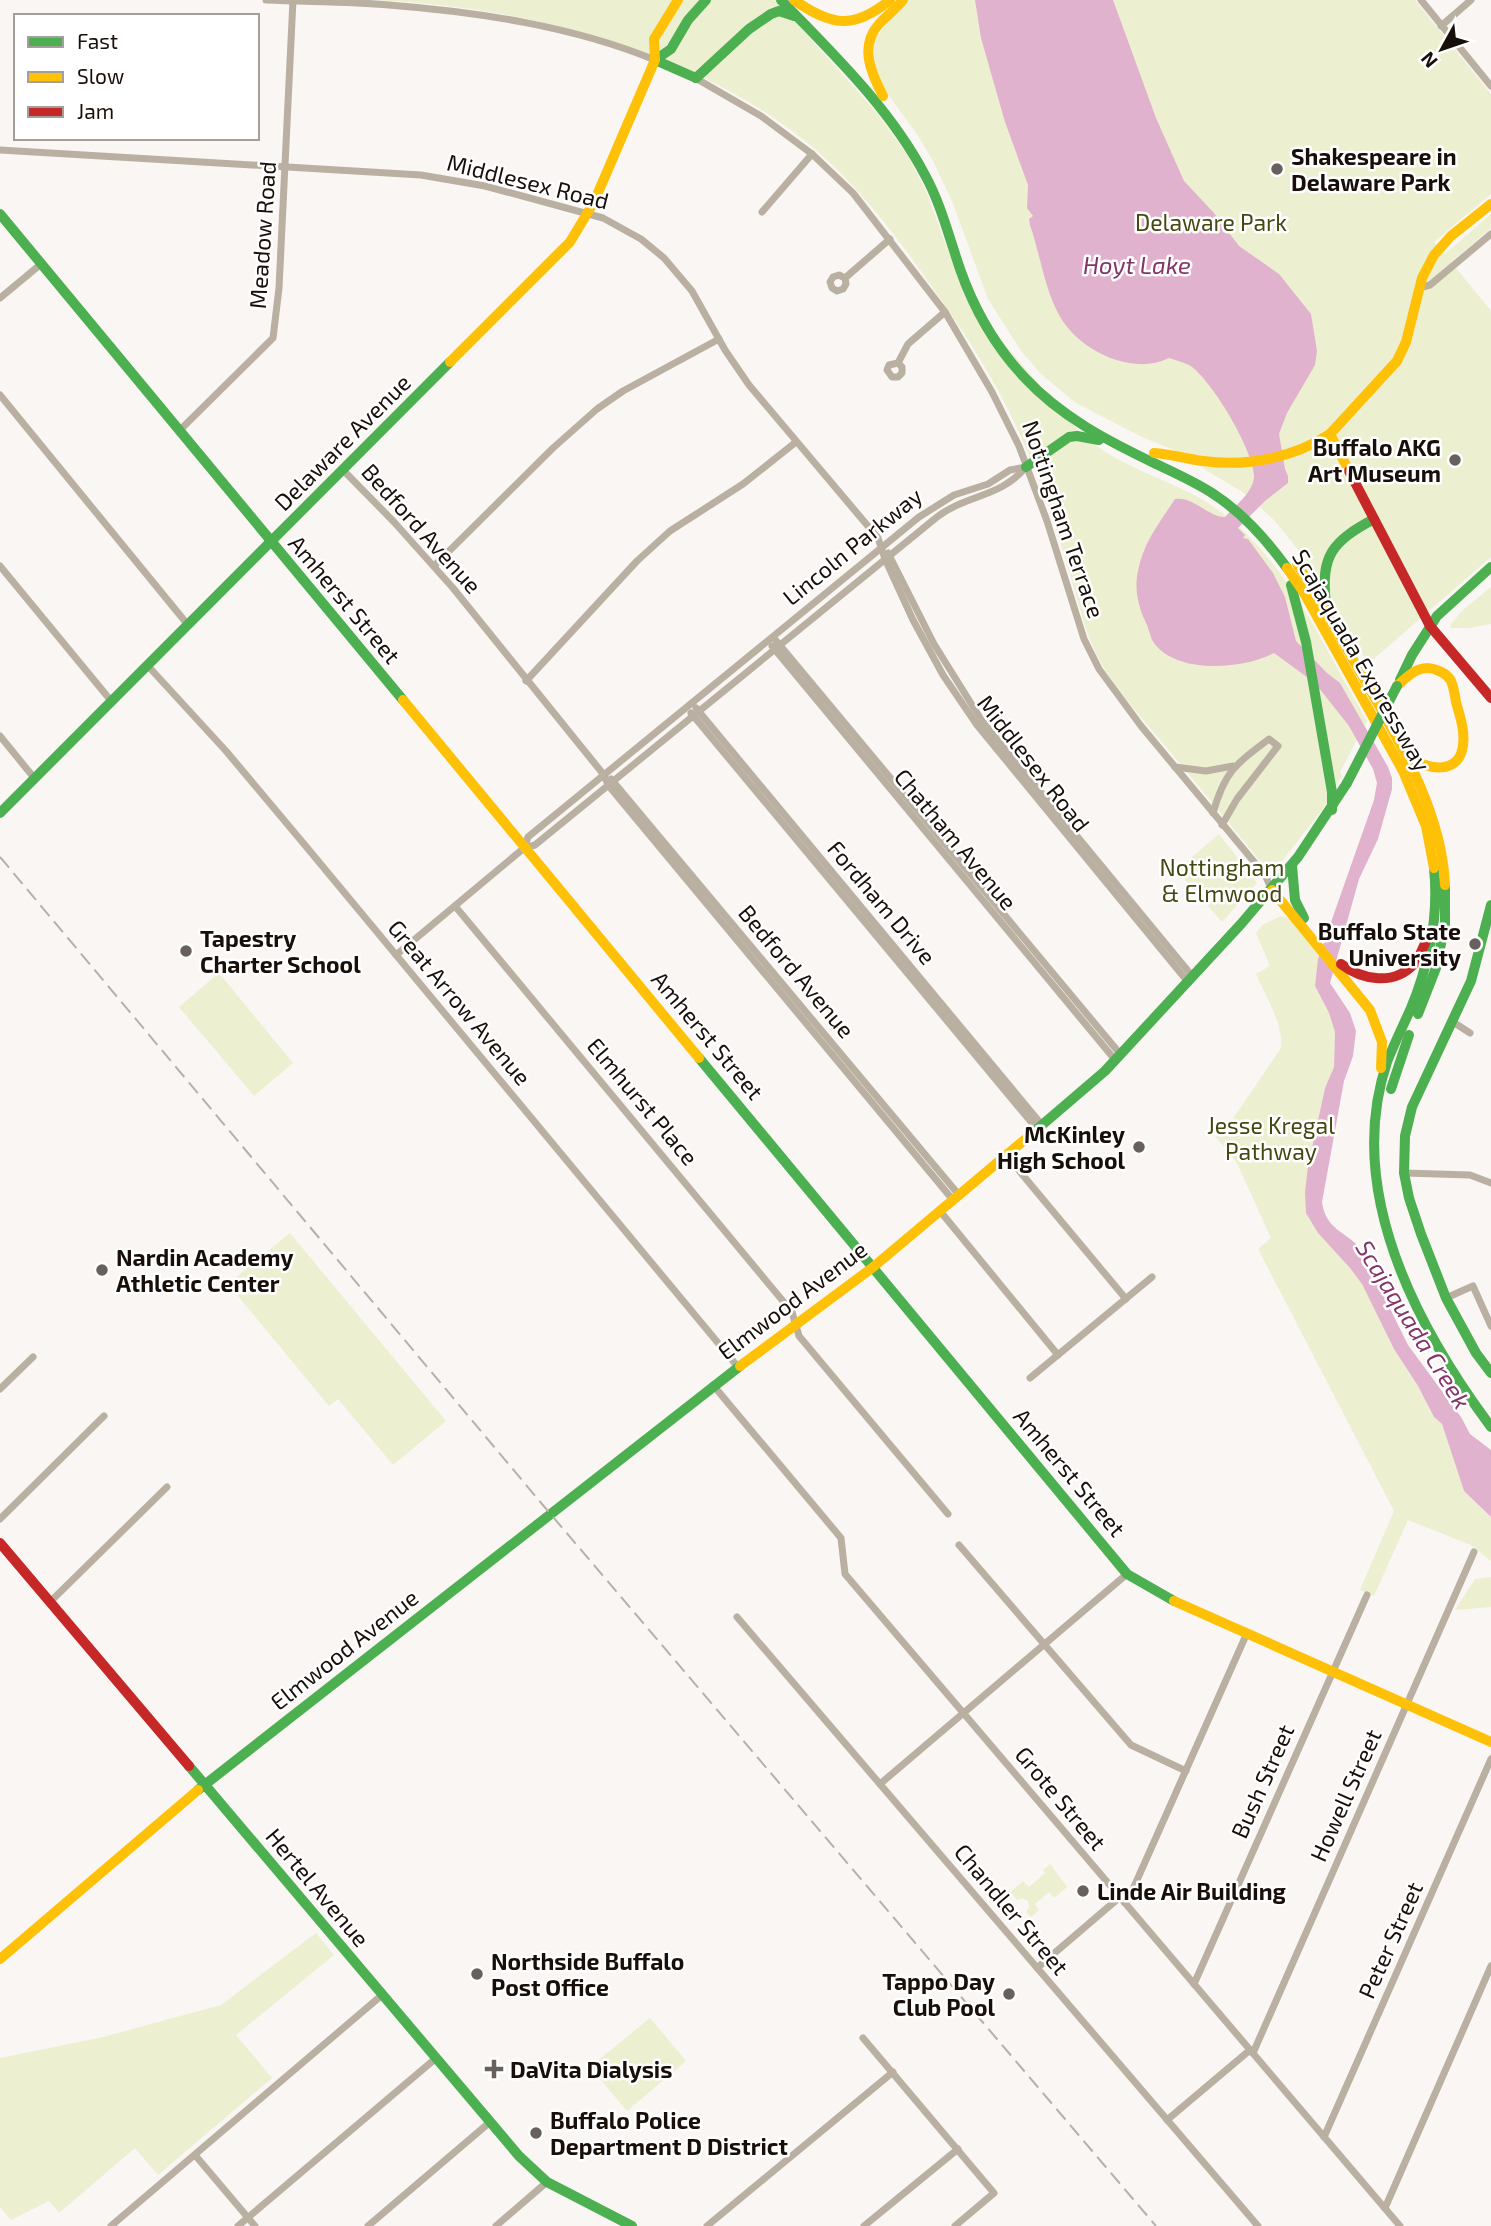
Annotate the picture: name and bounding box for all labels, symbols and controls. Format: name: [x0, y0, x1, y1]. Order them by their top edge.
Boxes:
legend: [14, 14, 259, 140]
north arrow: [1407, 14, 1477, 84]
text: Fast: [77, 28, 118, 53]
text: N: [1415, 48, 1442, 73]
text: Slow: [77, 63, 124, 88]
text: Jam: [77, 98, 114, 123]
place label: Shakespeare in Delaware Park: [1291, 142, 1457, 196]
street label: Middlesex Road: [444, 147, 612, 215]
street label: Meadow Road: [243, 160, 281, 310]
marker: Shakespeare in Delaware Park: [1269, 161, 1285, 177]
park label: Delaware Park: [1135, 208, 1287, 236]
water label: Hoyt Lake: [1083, 250, 1191, 279]
street label: Delaware Avenue: [268, 368, 416, 516]
street label: Nottingham Terrace: [1017, 417, 1111, 621]
place label: Buffalo AKG Art Museum: [1308, 433, 1441, 487]
marker: Buffalo AKG Art Museum: [1447, 452, 1463, 468]
street label: Bedford Avenue: [356, 457, 488, 599]
street label: Lincoln Parkway: [777, 481, 927, 611]
street label: Amherst Street: [283, 529, 407, 669]
street label: Scajaquada Expressway: [1287, 544, 1437, 776]
street label: Middlesex Road: [972, 689, 1096, 837]
street label: Chatham Avenue: [889, 763, 1023, 915]
street label: Fordham Drive: [822, 834, 942, 970]
park label: Nottingham & Elmwood: [1160, 853, 1284, 907]
street label: Bedford Avenue: [733, 899, 861, 1043]
street label: Great Arrow Avenue: [383, 914, 537, 1090]
place label: Buffalo State University: [1318, 917, 1461, 971]
place label: Tapestry Charter School: [200, 924, 361, 978]
marker: Buffalo State University: [1467, 936, 1483, 952]
marker: Tapestry Charter School: [178, 943, 194, 959]
street label: Amherst Street: [646, 965, 770, 1105]
street label: Elmhurst Place: [582, 1032, 704, 1170]
park label: Jesse Kregal Pathway: [1207, 1111, 1335, 1165]
place label: McKinley High School: [997, 1120, 1125, 1174]
marker: McKinley High School: [1131, 1139, 1147, 1155]
water label: Scajaquada Creek: [1350, 1234, 1478, 1414]
street label: Elmwood Avenue: [712, 1235, 872, 1365]
place label: Nardin Academy Athletic Center: [116, 1243, 294, 1297]
marker: Nardin Academy Athletic Center: [94, 1262, 110, 1278]
street label: Amherst Street: [1008, 1402, 1132, 1542]
street label: Elmwood Avenue: [265, 1583, 423, 1715]
street label: Bush Street: [1225, 1720, 1300, 1842]
street label: Howell Street: [1303, 1724, 1387, 1865]
street label: Grote Street: [1010, 1741, 1113, 1856]
street label: Hertel Avenue: [260, 1822, 376, 1952]
street label: Chandler Street: [949, 1838, 1075, 1980]
place label: Linde Air Building: [1097, 1877, 1286, 1905]
street label: Peter Street: [1352, 1877, 1428, 2003]
marker: Linde Air Building: [1075, 1883, 1091, 1899]
place label: Northside Buffalo Post Office: [491, 1947, 684, 2001]
marker: Northside Buffalo Post Office: [469, 1966, 485, 1982]
place label: Tappo Day Club Pool: [882, 1967, 995, 2021]
marker: Tappo Day Club Pool: [1001, 1986, 1017, 2002]
place label: DaVita Dialysis: [510, 2055, 672, 2083]
marker: DaVita Dialysis: [484, 2059, 504, 2079]
place label: Buffalo Police Department D District: [550, 2106, 788, 2160]
marker: Buffalo Police Department D District: [528, 2125, 544, 2141]

